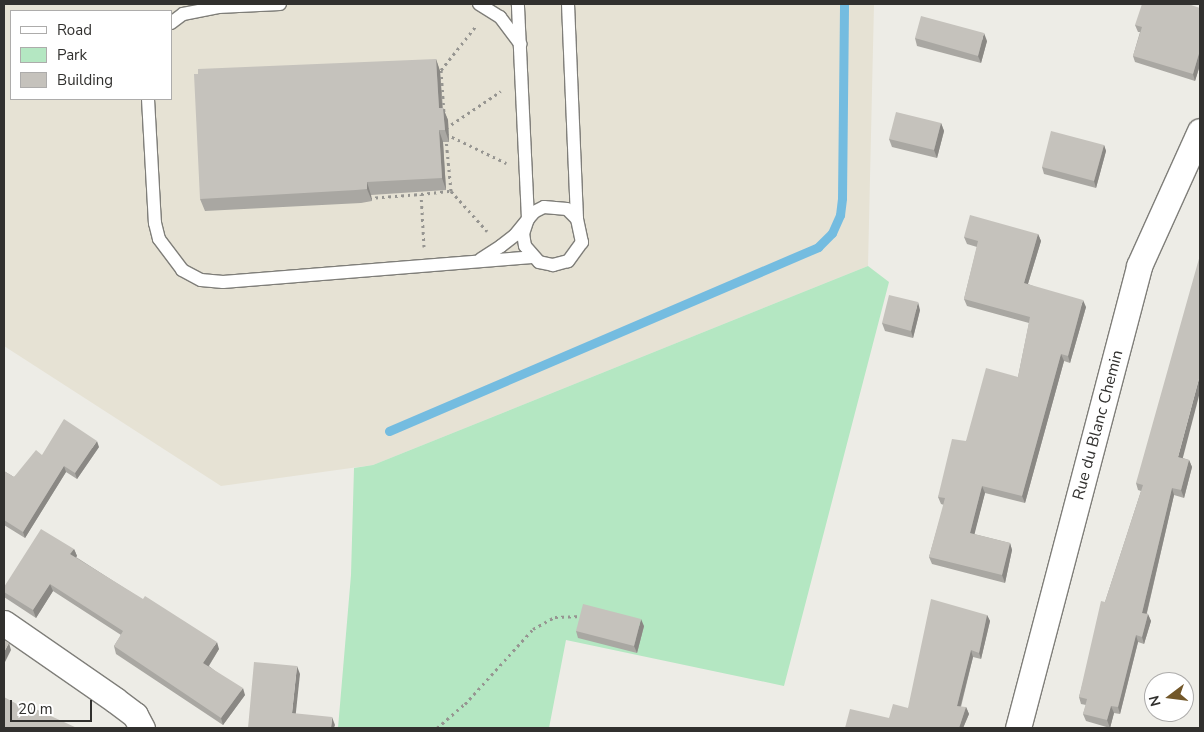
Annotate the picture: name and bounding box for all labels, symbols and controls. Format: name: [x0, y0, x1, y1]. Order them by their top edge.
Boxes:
legend: [10, 10, 172, 100]
text: Road: [57, 20, 92, 40]
text: Park: [57, 45, 87, 65]
text: Building: [57, 70, 113, 90]
street label: Rue du Blanc Chemin: [1069, 348, 1127, 502]
north arrow: [1144, 672, 1194, 722]
scale bar: [12, 690, 95, 722]
text: N: [1144, 693, 1166, 708]
text: 20 m: [18, 699, 53, 719]

